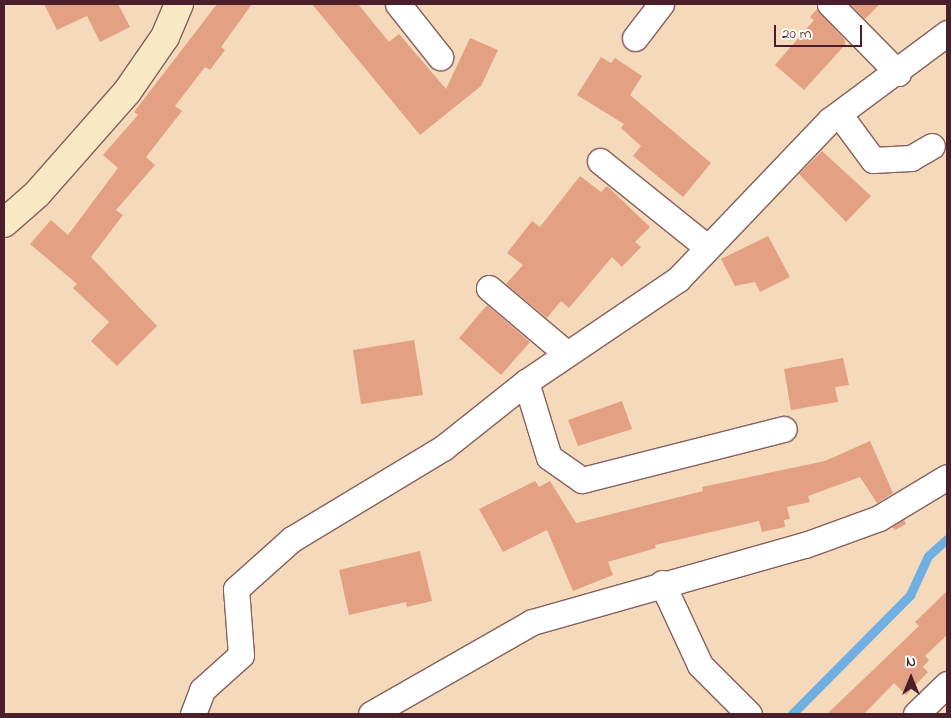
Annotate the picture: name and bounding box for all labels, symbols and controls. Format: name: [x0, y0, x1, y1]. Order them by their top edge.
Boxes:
scale bar: [776, 15, 864, 47]
text: 20 m: [782, 23, 811, 45]
text: N: [906, 652, 916, 673]
north arrow: [886, 653, 936, 703]

